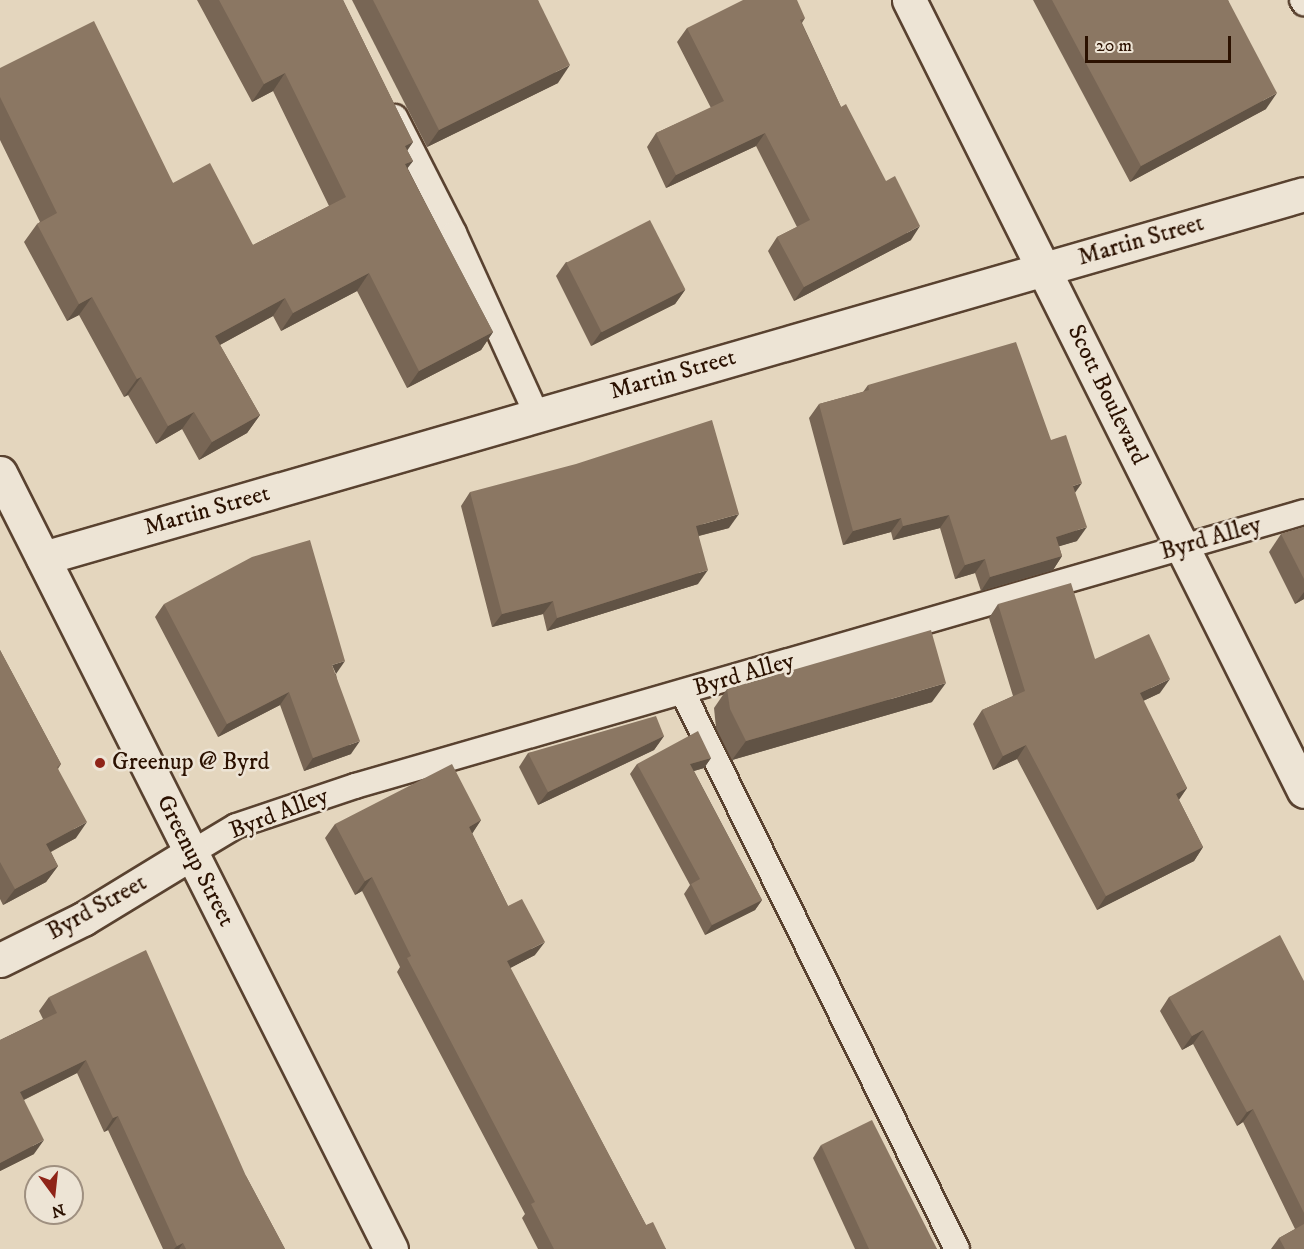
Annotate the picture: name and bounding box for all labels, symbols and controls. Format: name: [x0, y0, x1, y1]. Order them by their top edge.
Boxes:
scale bar: [1088, 24, 1234, 62]
text: 20 m: [1096, 35, 1132, 57]
street label: Martin Street: [1075, 209, 1207, 273]
street label: Scott Boulevard: [1061, 320, 1153, 470]
street label: Martin Street: [607, 343, 739, 407]
street label: Martin Street: [141, 479, 273, 543]
street label: Byrd Alley: [1157, 511, 1265, 567]
street label: Byrd Alley: [690, 647, 798, 703]
place label: Greenup @ Byrd: [112, 749, 270, 777]
marker: Greenup @ Byrd: [93, 756, 107, 770]
street label: Byrd Alley: [226, 782, 332, 846]
street label: Greenup Street: [150, 791, 240, 931]
street label: Byrd Street: [42, 869, 152, 947]
north arrow: [24, 1165, 84, 1225]
text: N: [49, 1199, 67, 1222]

